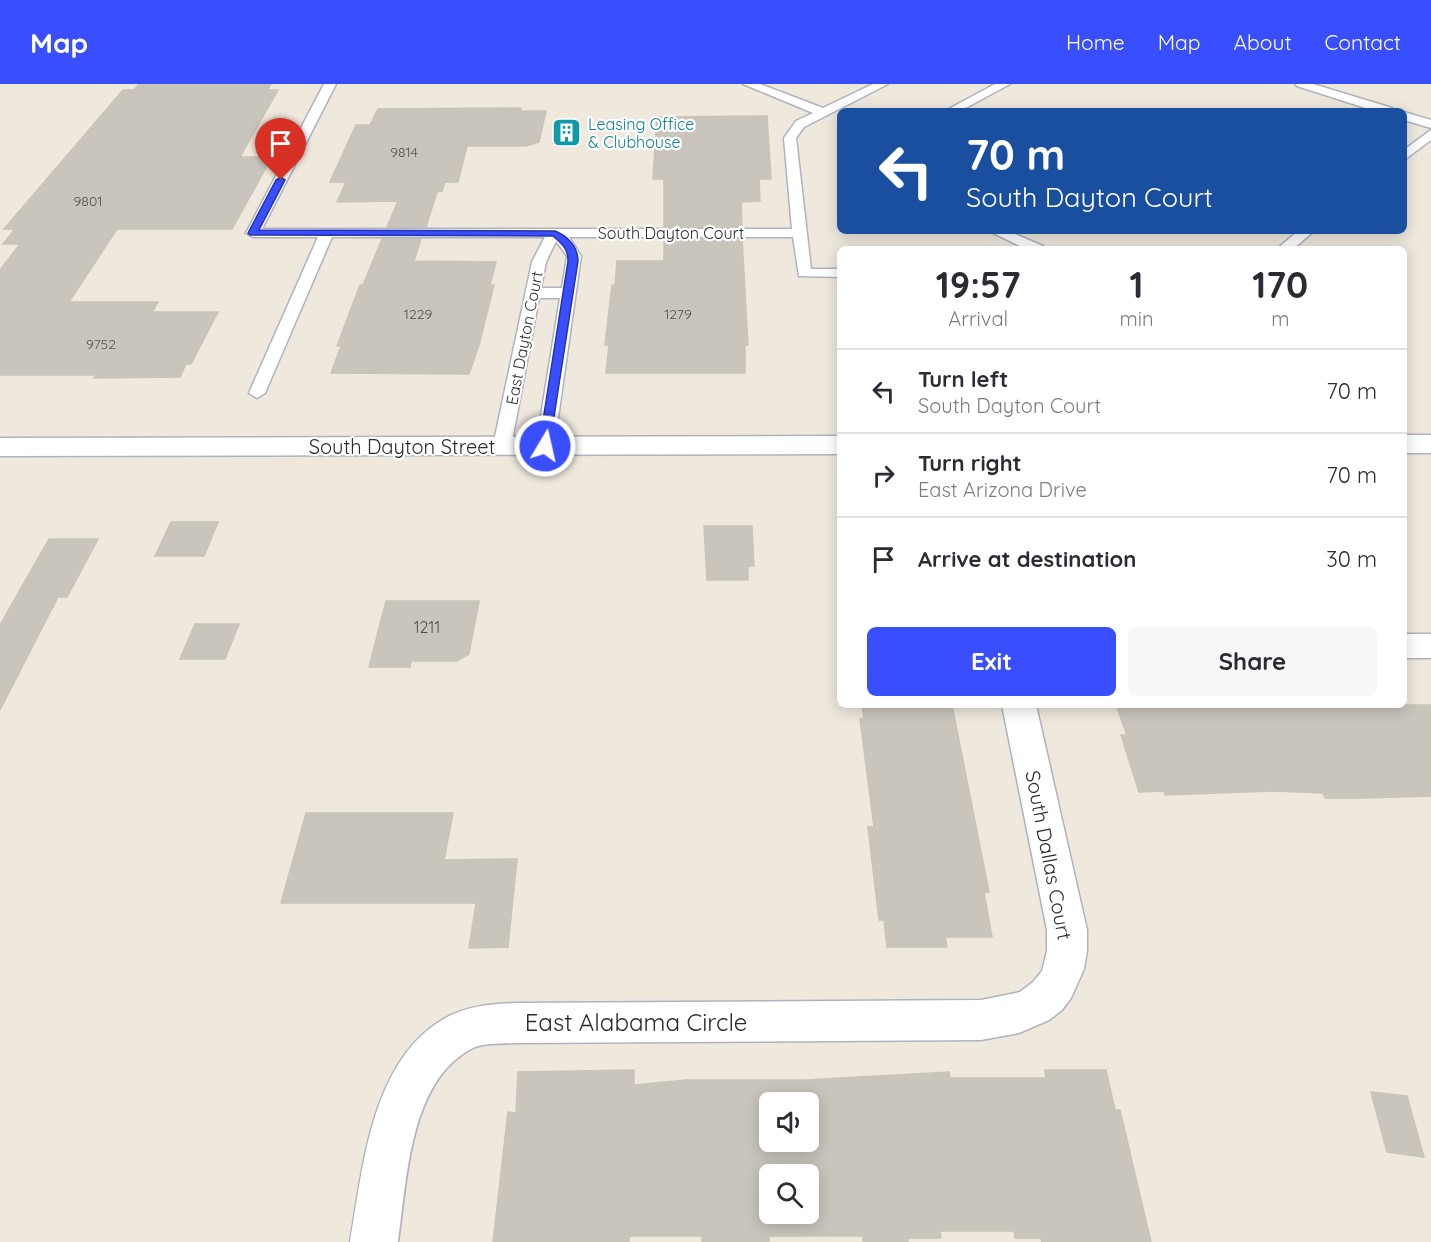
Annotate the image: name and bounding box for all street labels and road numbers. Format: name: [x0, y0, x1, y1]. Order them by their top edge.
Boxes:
street label: South Dayton Court: [598, 223, 744, 243]
street label: East Dayton Court: [501, 269, 547, 407]
street label: South Dayton Street: [309, 434, 496, 459]
street label: South Dallas Court: [1020, 768, 1078, 942]
street label: East Alabama Circle: [525, 1007, 747, 1037]

